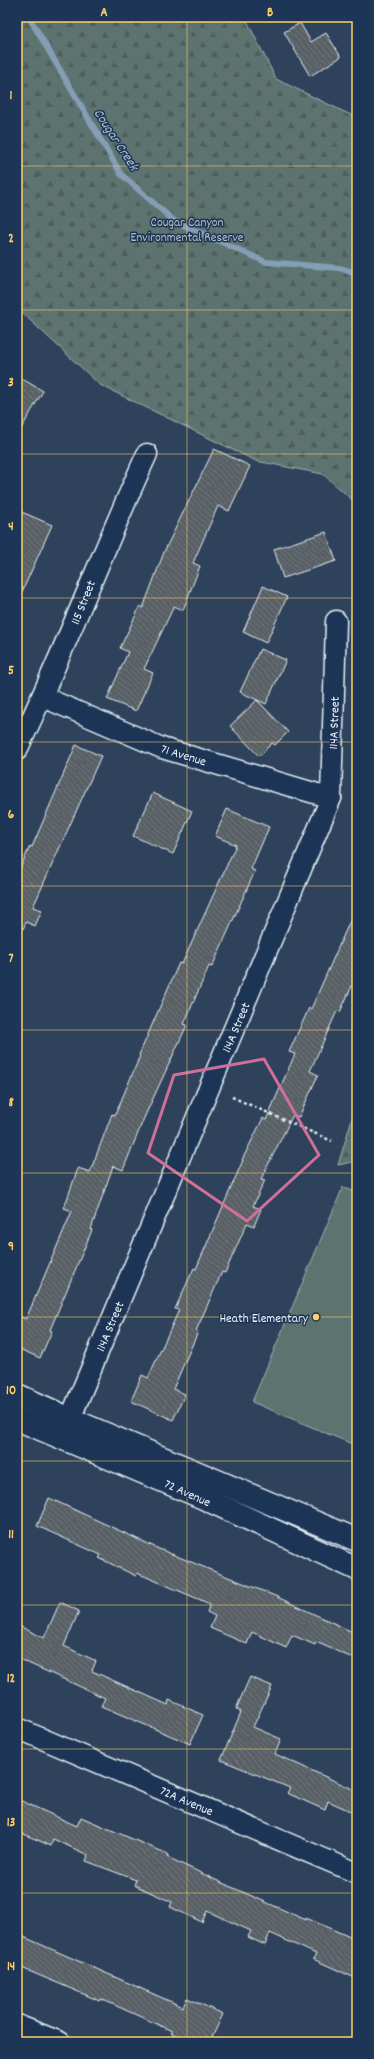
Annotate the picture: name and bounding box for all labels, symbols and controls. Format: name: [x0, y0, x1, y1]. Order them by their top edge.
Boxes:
text: A: [100, 4, 108, 23]
text: B: [267, 4, 273, 23]
text: 1: [10, 87, 13, 106]
water label: Cougar Creek: [88, 105, 144, 176]
park label: Cougar Canyon Environmental Reserve: [130, 214, 244, 248]
text: 2: [8, 230, 14, 249]
text: 3: [8, 374, 14, 393]
text: 4: [8, 518, 14, 537]
street label: 115 Street: [67, 578, 102, 628]
text: 5: [8, 662, 14, 681]
street label: 114A Street: [325, 696, 346, 750]
street label: 71 Avenue: [158, 741, 208, 772]
text: 6: [8, 806, 15, 825]
text: 7: [9, 950, 14, 969]
street label: 114A Street: [218, 1000, 256, 1056]
text: 8: [8, 1094, 14, 1113]
text: 9: [8, 1238, 14, 1257]
street label: 114A Street: [92, 1299, 130, 1355]
place label: Heath Elementary: [219, 1310, 309, 1329]
marker: Heath Elementary: [311, 1312, 321, 1322]
text: 10: [6, 1382, 16, 1401]
street label: 72 Avenue: [161, 1476, 214, 1513]
text: 11: [8, 1526, 14, 1545]
text: 12: [7, 1670, 16, 1689]
street label: 72A Avenue: [156, 1783, 216, 1822]
text: 13: [7, 1814, 16, 1833]
text: 14: [7, 1958, 15, 1977]

